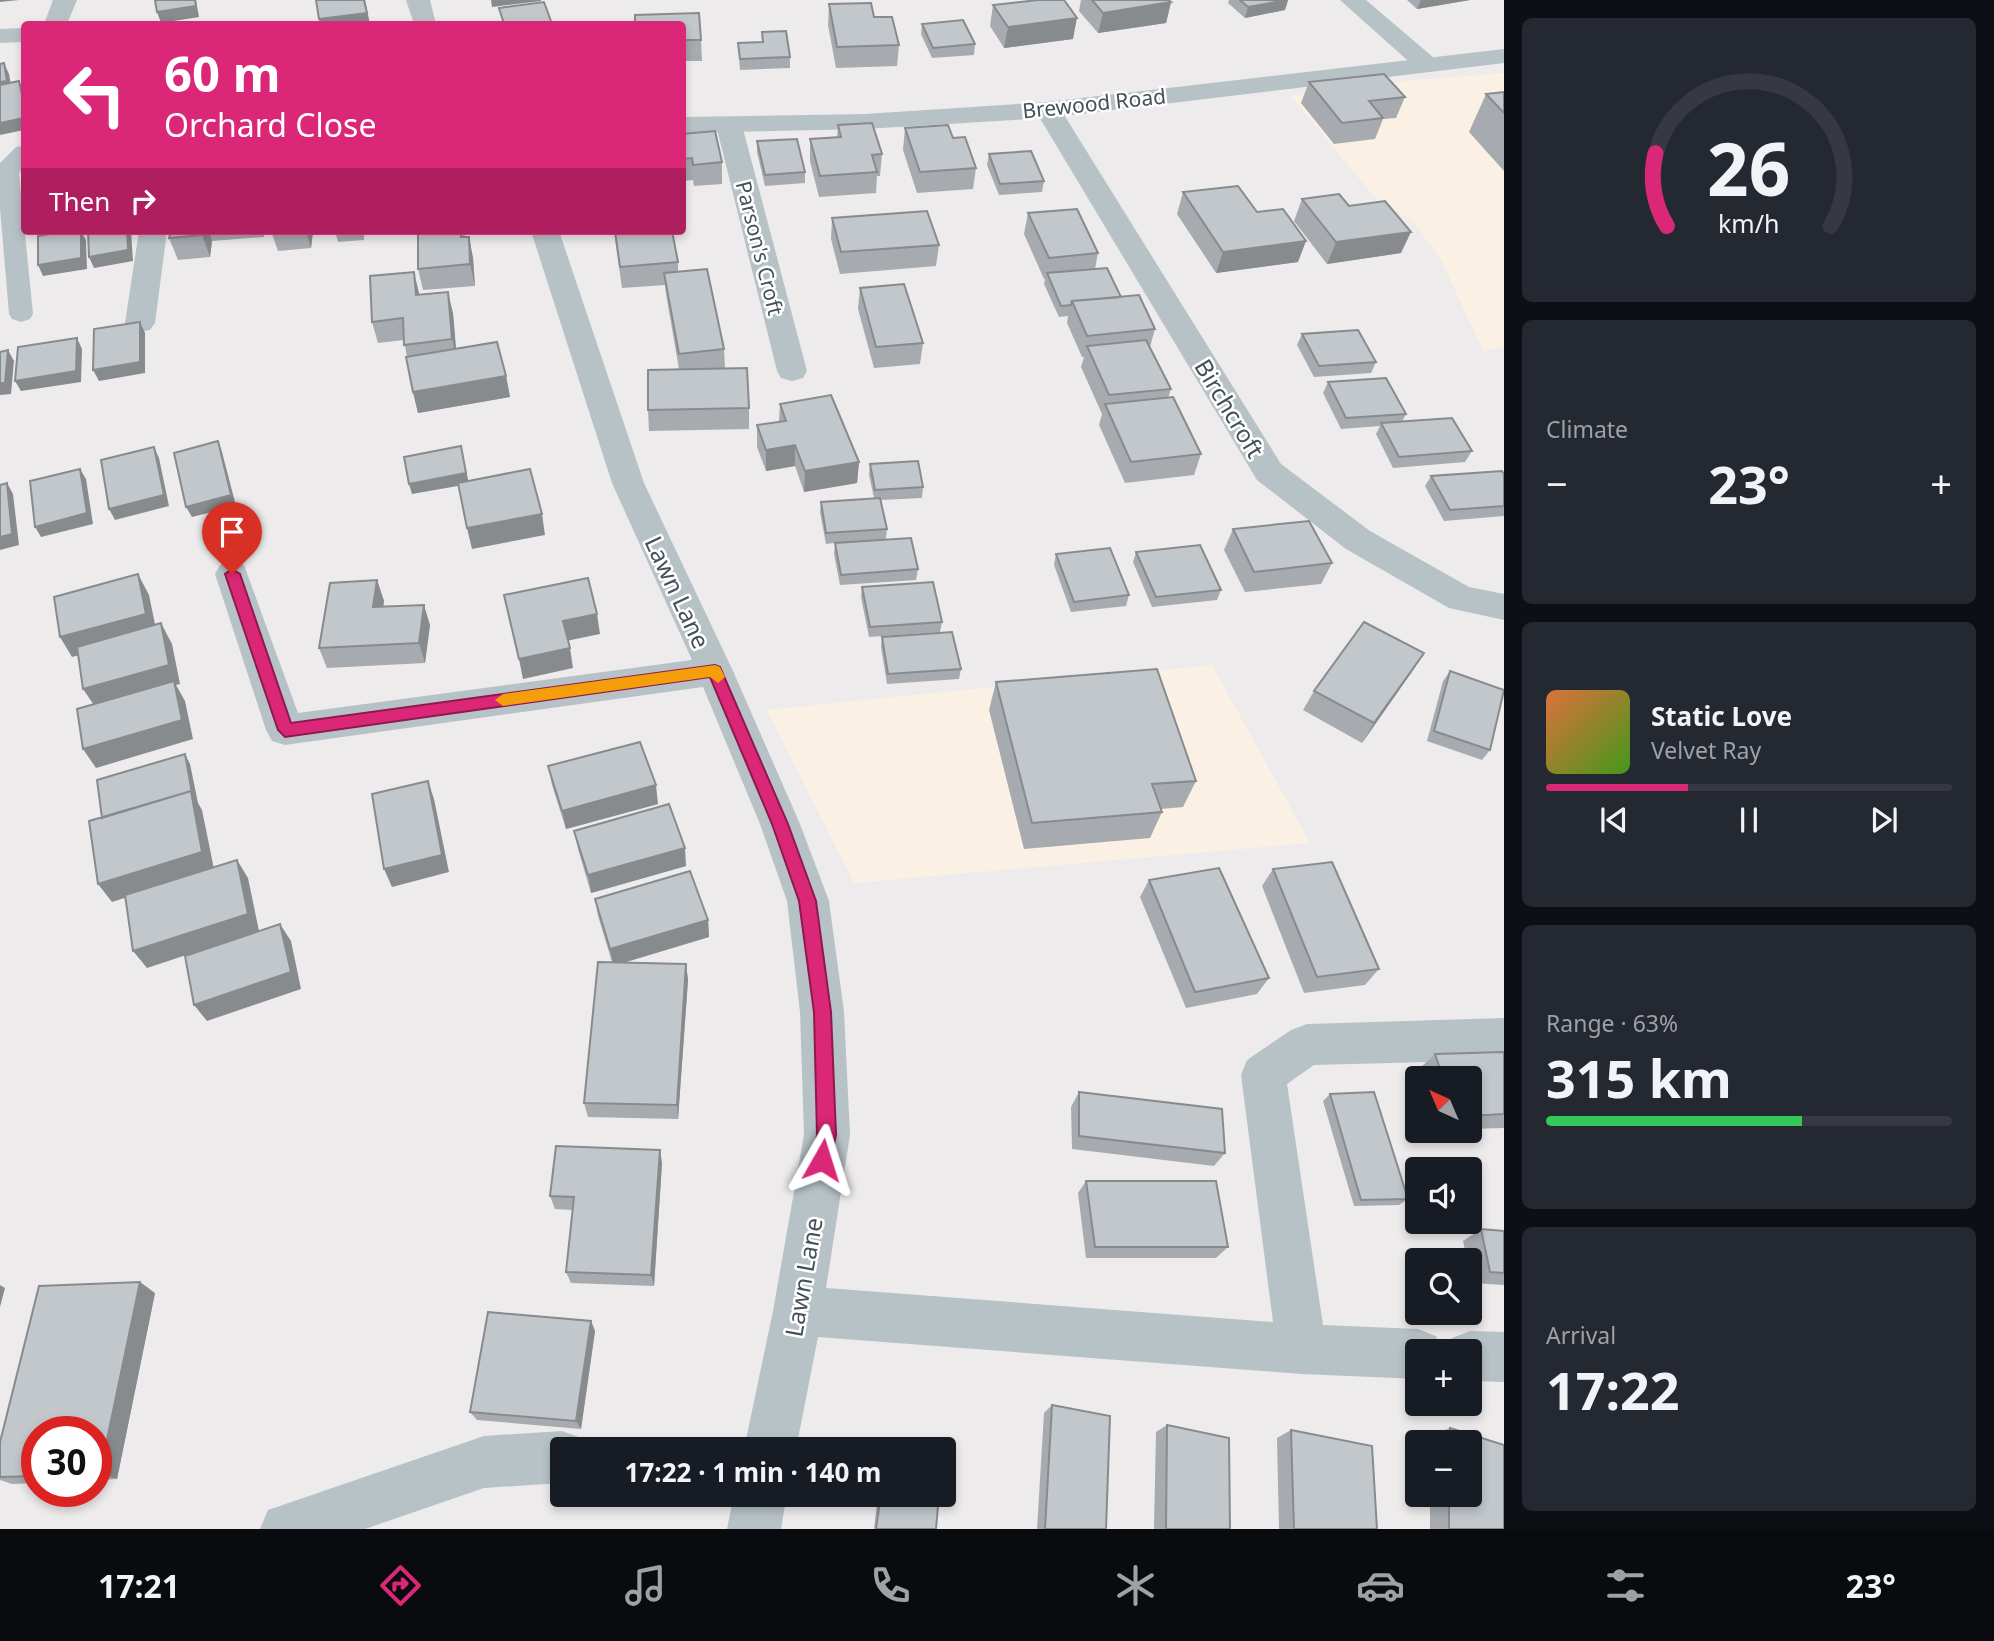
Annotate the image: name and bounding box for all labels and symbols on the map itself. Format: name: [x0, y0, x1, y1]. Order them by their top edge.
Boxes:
street label: Brewood Road: [1021, 82, 1167, 124]
street label: Parson's Croft: [730, 178, 790, 318]
street label: Birchcroft: [1188, 352, 1273, 464]
pin: [202, 502, 262, 574]
street label: Lawn Lane: [638, 530, 718, 654]
north arrow: [1405, 1066, 1482, 1143]
position arrow: [785, 1123, 859, 1197]
street label: Lawn Lane: [776, 1215, 830, 1339]
speed limit sign: 30: [21, 1416, 112, 1507]

